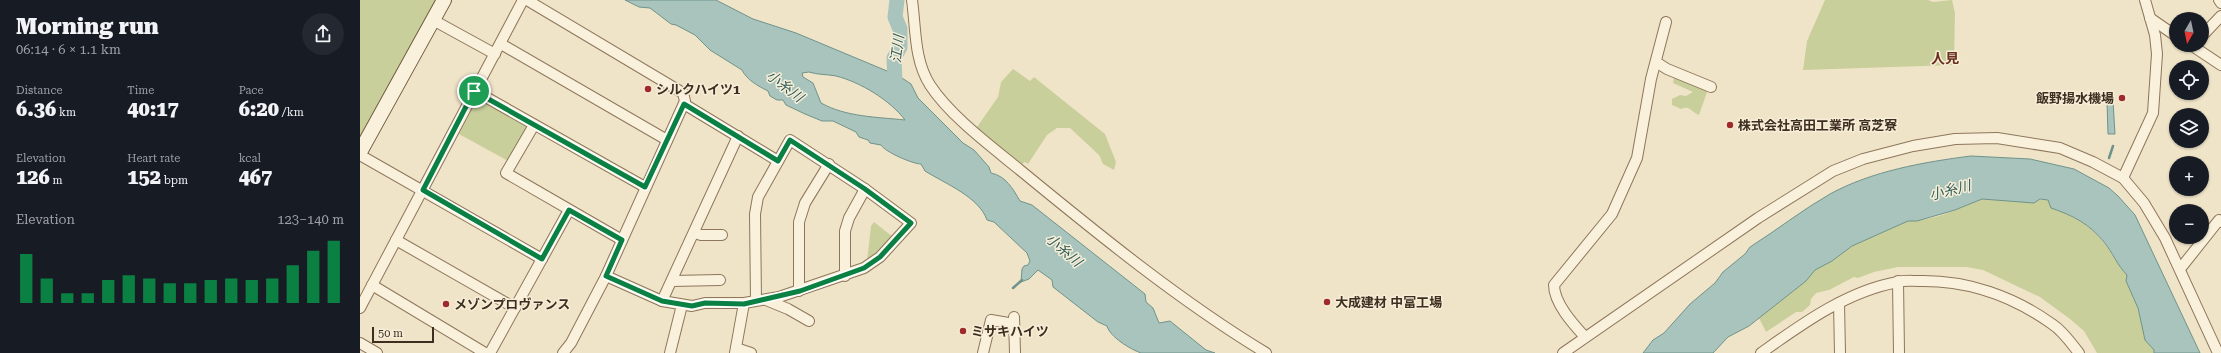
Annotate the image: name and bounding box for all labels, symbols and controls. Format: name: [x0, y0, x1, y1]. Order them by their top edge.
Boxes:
north arrow: [2169, 12, 2209, 52]
map controls: [2169, 12, 2209, 244]
button: share: [302, 13, 344, 55]
text: Morning run: [16, 14, 159, 39]
water label: 江川: [887, 32, 907, 64]
text: 06:14 · 6 × 1.1 km: [16, 42, 121, 57]
district label: 人見: [1931, 50, 1959, 66]
button: locate: [2169, 60, 2209, 100]
water label: 小糸川: [763, 67, 808, 106]
pin: [457, 74, 491, 108]
icon: arrive: [463, 80, 485, 102]
place label: シルクハイツ1: [656, 82, 740, 97]
text: Distance: [16, 84, 63, 97]
text: Time: [127, 84, 154, 97]
text: Pace: [239, 84, 263, 97]
marker: シルクハイツ1: [643, 84, 653, 94]
place label: 飯野揚水機場: [2036, 91, 2114, 106]
marker: 飯野揚水機場: [2117, 93, 2127, 103]
text: 6.36: [16, 97, 56, 121]
text: 40:17: [127, 97, 179, 121]
text: 6:20: [239, 97, 279, 121]
text: km: [56, 106, 76, 119]
text: /km: [279, 106, 304, 119]
button: layers: [2169, 108, 2209, 148]
place label: 株式会社高田工業所 高芝寮: [1738, 118, 1897, 133]
marker: 株式会社高田工業所 高芝寮: [1725, 120, 1735, 130]
text: Elevation: [16, 152, 66, 165]
text: Heart rate: [127, 152, 180, 165]
text: kcal: [239, 152, 261, 165]
button: +: [2169, 156, 2209, 196]
text: 126: [16, 165, 50, 189]
text: 152: [127, 165, 161, 189]
text: 467: [239, 165, 272, 189]
text: m: [50, 174, 62, 187]
text: bpm: [161, 174, 188, 187]
water label: 小糸川: [1928, 177, 1974, 203]
button: −: [2169, 204, 2209, 244]
text: Elevation: [16, 212, 75, 227]
text: 123–140 m: [277, 212, 344, 227]
water label: 小糸川: [1043, 230, 1087, 271]
place label: 大成建材 中富工場: [1335, 295, 1442, 310]
place label: メゾンプロヴァンス: [454, 297, 570, 312]
marker: 大成建材 中富工場: [1322, 297, 1332, 307]
marker: メゾンプロヴァンス: [441, 299, 451, 309]
place label: ミサキハイツ: [971, 324, 1049, 339]
scale bar: [372, 325, 434, 344]
marker: ミサキハイツ: [958, 326, 968, 336]
text: 50 m: [378, 327, 403, 340]

